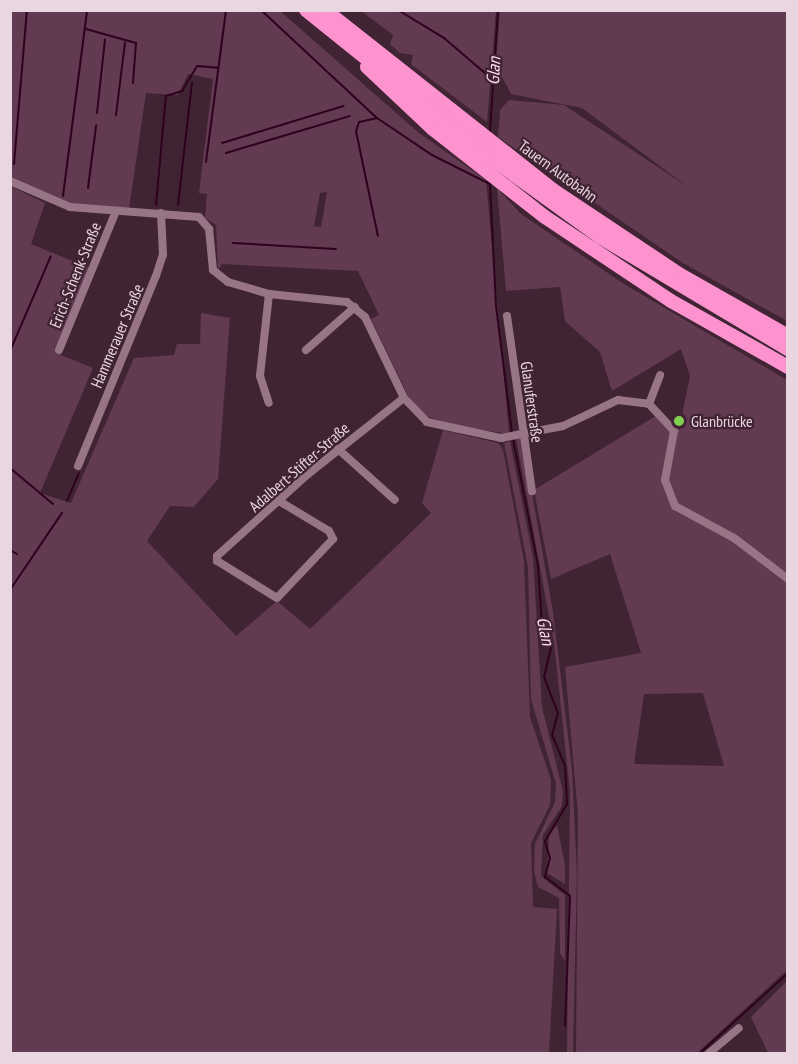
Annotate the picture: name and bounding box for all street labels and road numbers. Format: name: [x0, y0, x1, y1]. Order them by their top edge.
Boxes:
street label: Tauern Autobahn: [514, 136, 602, 206]
street label: Erich-Schenk-Straße: [45, 219, 105, 331]
street label: Hammerauer Straße: [86, 281, 148, 391]
street label: Glanuferstraße: [517, 360, 547, 444]
street label: Adalbert-Stifter-Straße: [245, 418, 353, 516]

